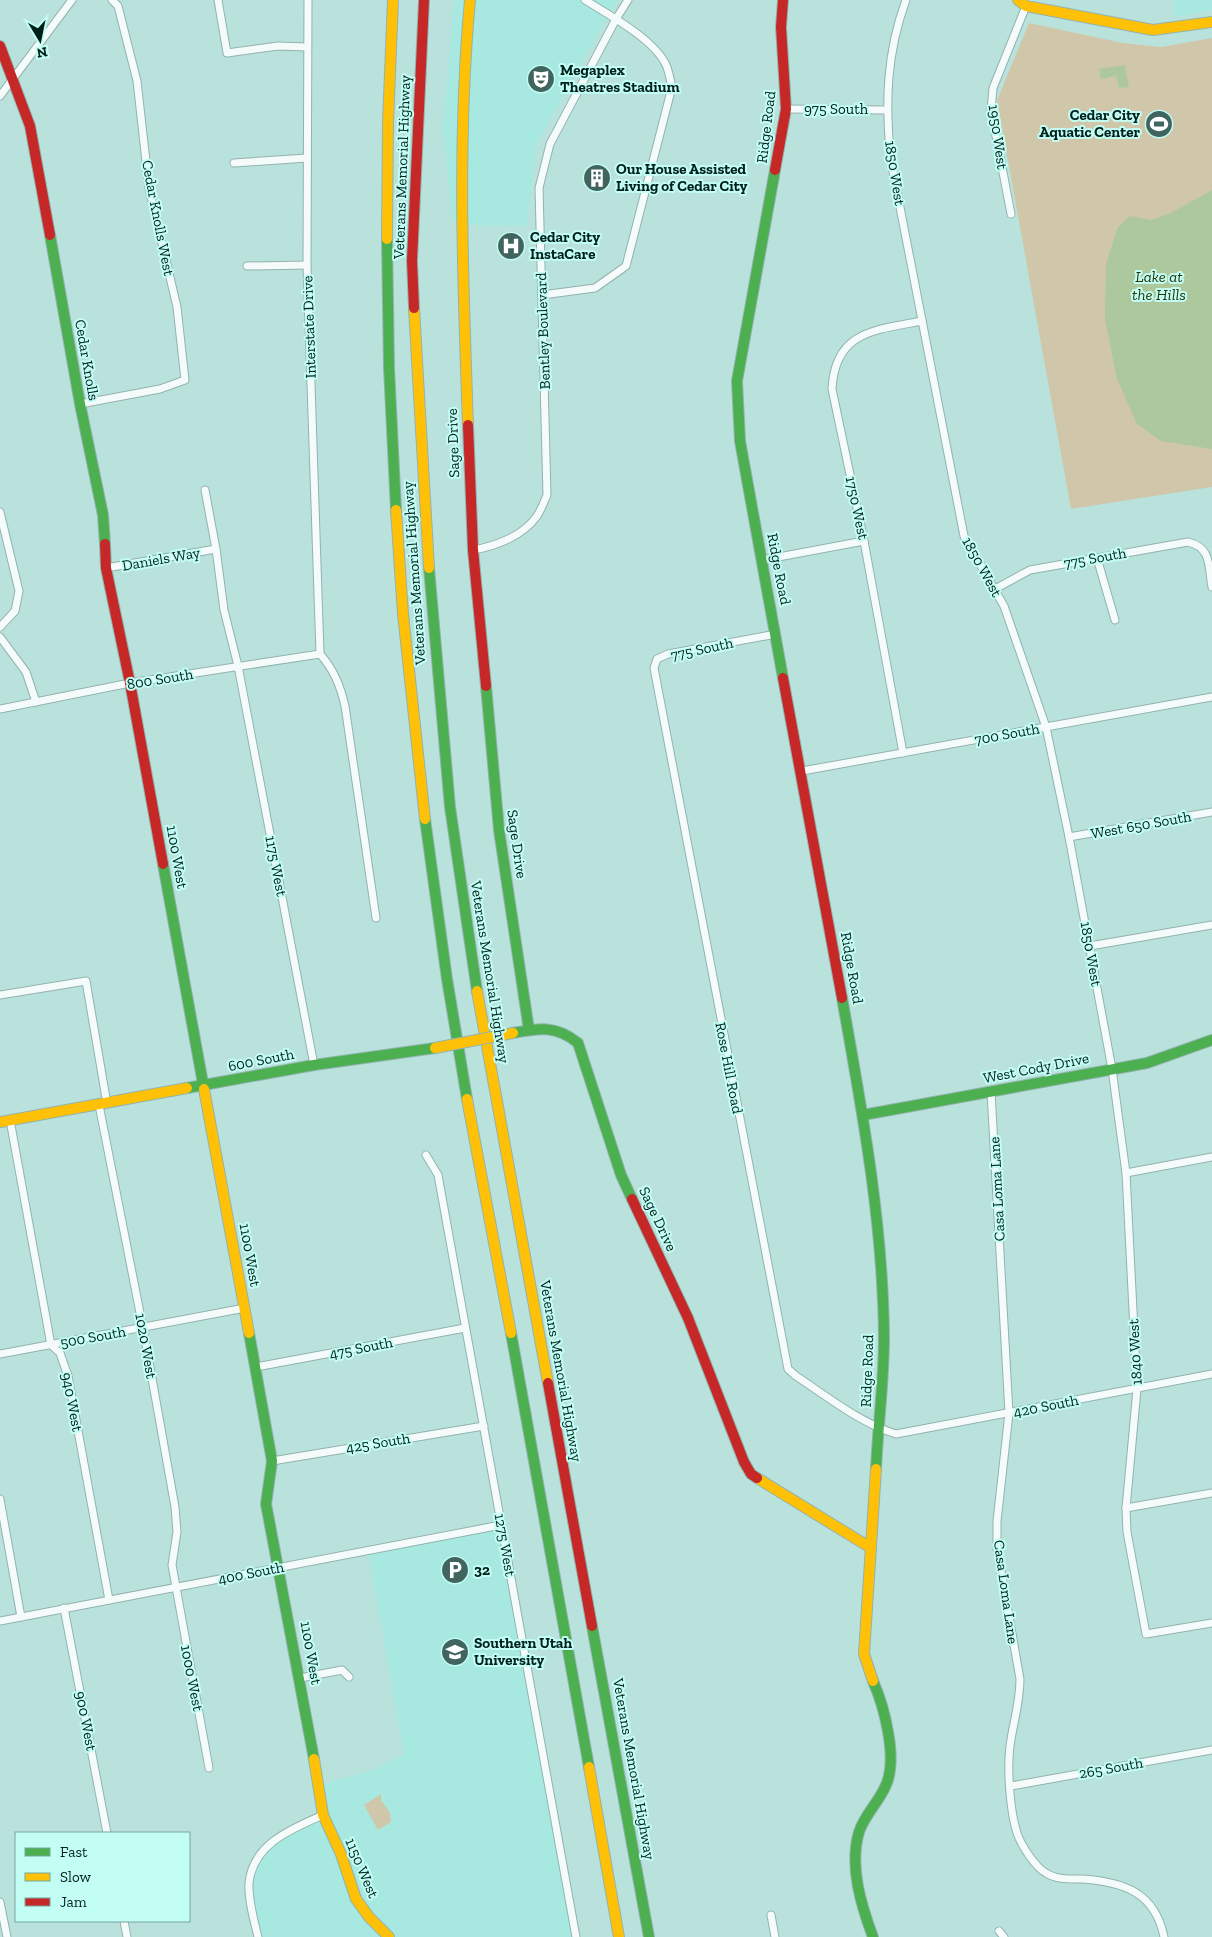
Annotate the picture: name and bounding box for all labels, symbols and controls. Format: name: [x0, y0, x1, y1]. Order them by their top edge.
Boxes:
north arrow: [15, 15, 65, 65]
text: N: [35, 43, 49, 62]
place label: Megaplex Theatres Stadium: [560, 61, 680, 96]
theatre icon: Megaplex Theatres Stadium: [526, 64, 556, 94]
street label: Veterans Memorial Highway: [390, 74, 414, 260]
street label: Ridge Road: [753, 89, 779, 164]
street label: 975 South: [804, 100, 869, 118]
street label: 1950 West: [985, 103, 1012, 171]
place label: Cedar City Aquatic Center: [1039, 106, 1140, 141]
sports icon: Cedar City Aquatic Center: [1144, 109, 1174, 139]
street label: 1850 West: [881, 139, 909, 207]
street label: Cedar Knolls West: [138, 159, 178, 278]
place label: Our House Assisted Living of Cedar City: [616, 160, 747, 195]
building icon: Our House Assisted Living of Cedar City: [582, 163, 612, 193]
place label: Cedar City InstaCare: [530, 228, 600, 263]
hospital icon: Cedar City InstaCare: [496, 231, 526, 261]
water label: Lake at the Hills: [1132, 267, 1186, 304]
street label: Bentley Boulevard: [532, 271, 554, 390]
street label: Interstate Drive: [298, 275, 320, 379]
street label: Cedar Knolls: [71, 318, 103, 402]
street label: Sage Drive: [443, 408, 463, 478]
street label: 1750 West: [842, 475, 873, 542]
street label: Veterans Memorial Highway: [399, 480, 429, 666]
street label: Ridge Road: [763, 532, 795, 607]
street label: 1850 West: [958, 534, 1006, 600]
street label: Daniels Way: [121, 543, 202, 575]
street label: 775 South: [1062, 544, 1128, 572]
street label: 775 South: [669, 633, 735, 664]
street label: 800 South: [126, 665, 195, 693]
street label: 700 South: [973, 719, 1042, 749]
street label: West 650 South: [1089, 807, 1193, 843]
street label: Sage Drive: [503, 808, 531, 880]
street label: 1100 West: [163, 824, 192, 891]
street label: 1175 West: [261, 834, 291, 898]
street label: Veterans Memorial Highway: [467, 879, 513, 1065]
street label: 1850 West: [1076, 920, 1106, 988]
street label: Ridge Road: [837, 931, 867, 1006]
street label: Rose Hill Road: [711, 1021, 747, 1116]
street label: 600 South: [227, 1045, 296, 1075]
street label: West Cody Drive: [982, 1049, 1090, 1087]
street label: Casa Loma Lane: [985, 1136, 1009, 1242]
street label: Sage Drive: [635, 1184, 681, 1254]
street label: 1100 West: [236, 1222, 265, 1289]
street label: Veterans Memorial Highway: [536, 1278, 586, 1464]
street label: 1020 West: [131, 1312, 161, 1381]
street label: 1840 West: [1124, 1318, 1146, 1385]
street label: 500 South: [59, 1322, 128, 1352]
street label: 475 South: [328, 1333, 395, 1363]
street label: Ridge Road: [857, 1334, 877, 1408]
street label: 940 West: [57, 1371, 87, 1434]
street label: 420 South: [1012, 1391, 1081, 1421]
street label: 425 South: [345, 1429, 412, 1457]
street label: 1275 West: [491, 1512, 519, 1578]
street label: Casa Loma Lane: [990, 1539, 1022, 1645]
parking icon: 32: [440, 1555, 470, 1585]
street label: 400 South: [216, 1558, 286, 1588]
place label: 32: [474, 1561, 490, 1579]
street label: 1100 West: [297, 1620, 326, 1687]
place label: Southern Utah University: [474, 1634, 572, 1669]
school or university icon: Southern Utah University: [440, 1637, 470, 1667]
street label: 1000 West: [177, 1643, 207, 1713]
street label: Veterans Memorial Highway: [609, 1676, 659, 1862]
street label: 900 West: [71, 1690, 101, 1753]
street label: 265 South: [1078, 1753, 1145, 1782]
legend: [15, 1832, 190, 1922]
street label: 1150 West: [341, 1835, 383, 1901]
text: Fast: [60, 1843, 88, 1861]
text: Slow: [60, 1868, 92, 1886]
text: Jam: [60, 1893, 87, 1911]

